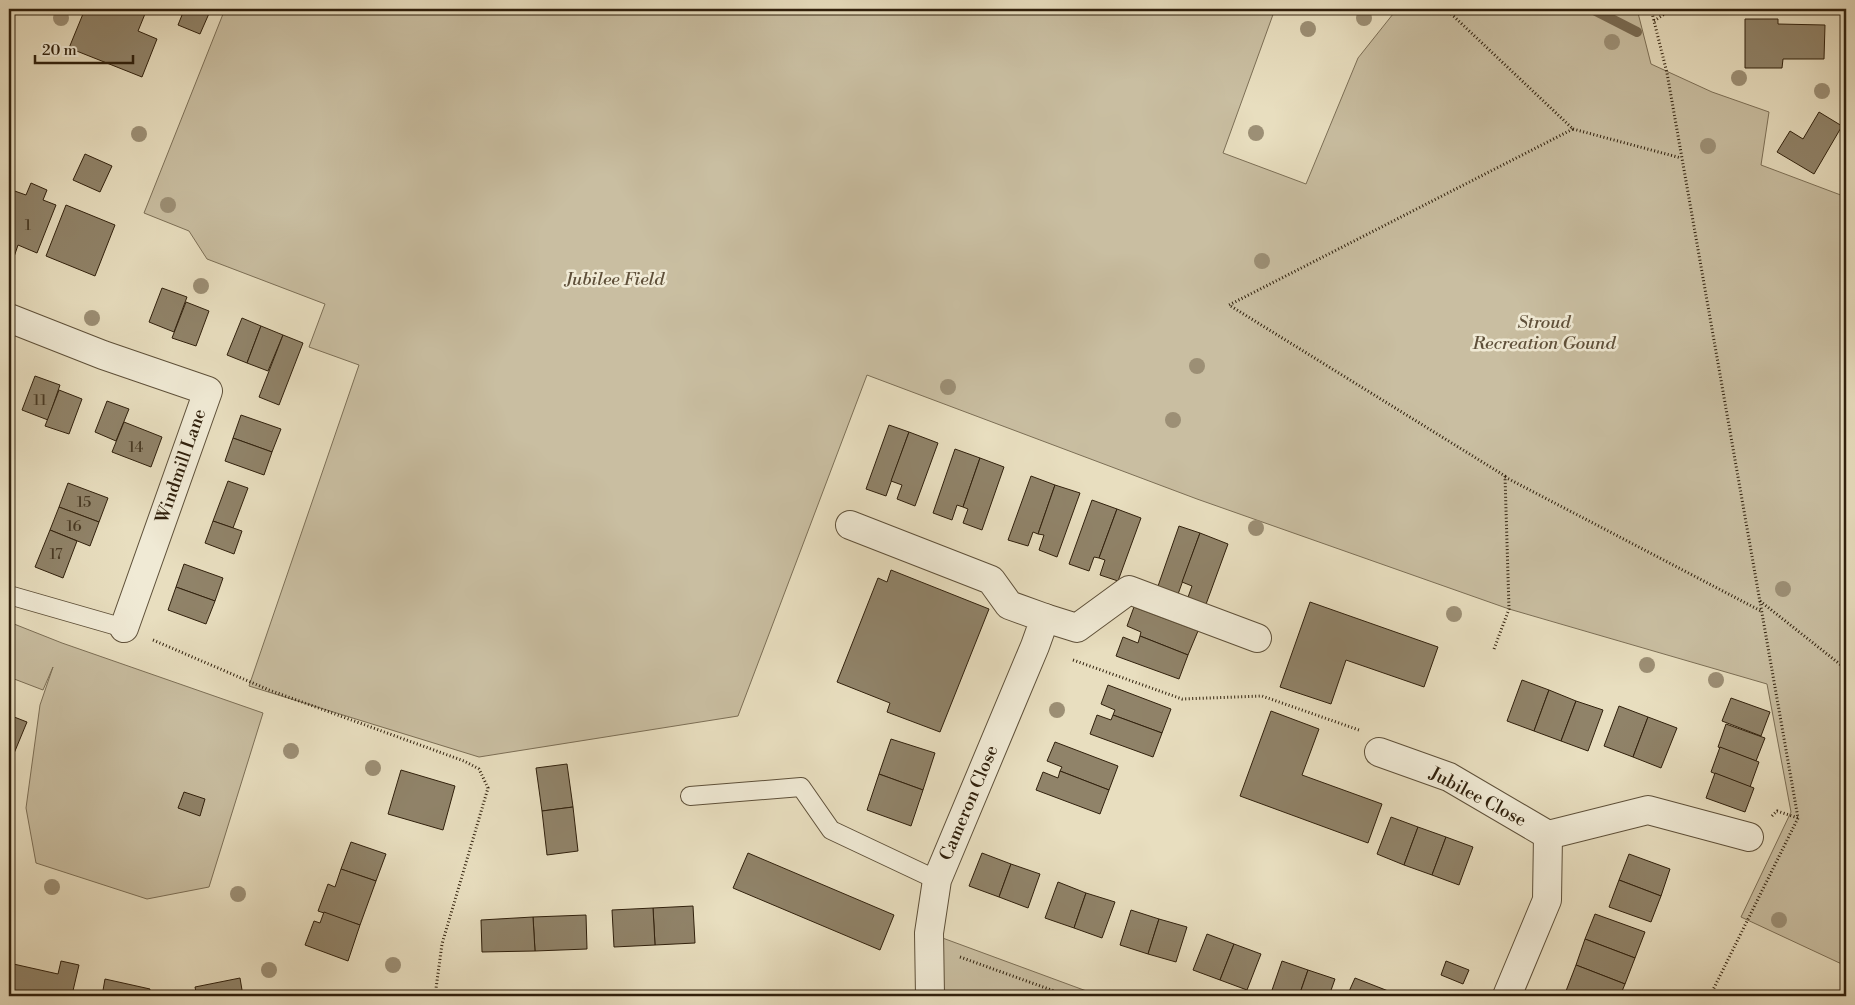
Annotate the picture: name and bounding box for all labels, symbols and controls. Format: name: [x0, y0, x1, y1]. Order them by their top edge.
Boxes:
scale bar: [35, 32, 132, 64]
text: 20 m: [42, 41, 77, 60]
house number: 1: [25, 216, 32, 235]
park label: Jubilee Field: [564, 268, 665, 291]
park label: Stroud Recreation Gound: [1471, 311, 1616, 355]
house number: 11: [33, 391, 47, 410]
street label: Windmill Lane: [150, 406, 211, 527]
house number: 14: [129, 438, 143, 457]
house number: 15: [77, 493, 91, 512]
house number: 16: [66, 517, 82, 536]
house number: 17: [49, 545, 63, 564]
street label: Cameron Close: [934, 742, 1004, 864]
street label: Jubilee Close: [1425, 761, 1530, 832]

